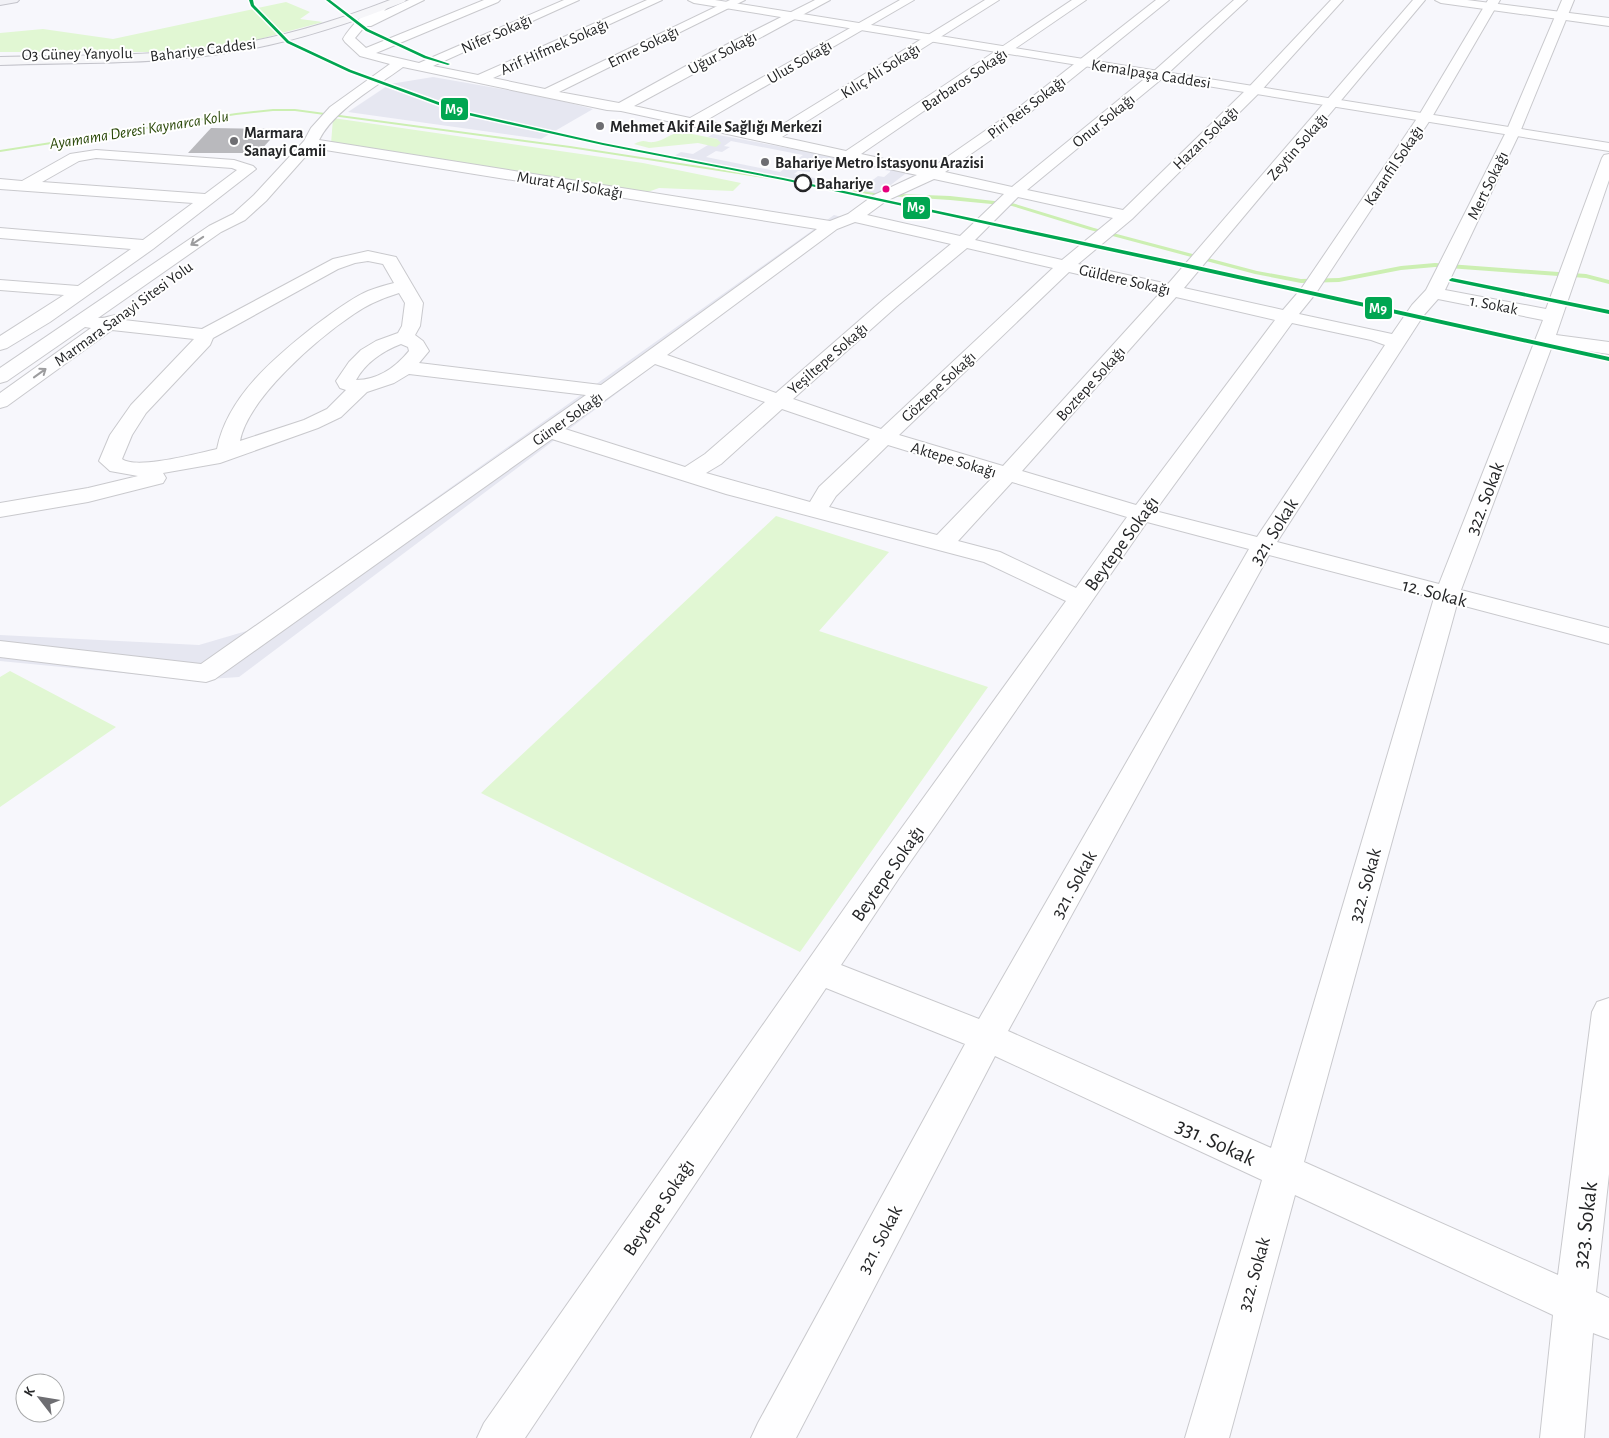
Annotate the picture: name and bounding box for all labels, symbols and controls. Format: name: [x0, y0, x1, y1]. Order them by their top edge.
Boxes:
street label: Nifer Sokağı: [459, 11, 534, 57]
street label: Arif Hifmek Sokağı: [498, 16, 611, 78]
street label: Emre Sokağı: [606, 23, 681, 71]
street label: Uğur Sokağı: [686, 28, 759, 77]
street label: Bahariye Caddesi: [149, 36, 257, 65]
street label: Ulus Sokağı: [764, 37, 835, 87]
street label: Kılıç Ali Sokağı: [838, 40, 923, 102]
street label: O3 Güney Yanyolu: [21, 45, 133, 64]
street label: Barbaros Sokağı: [919, 45, 1010, 114]
street label: Kemalpaşa Caddesi: [1090, 57, 1212, 91]
street label: Piri Reis Sokağı: [985, 73, 1069, 142]
street label: Onur Sokağı: [1069, 91, 1138, 151]
line badge: M9: [440, 97, 469, 121]
text: M9: [445, 103, 463, 117]
street label: Hazan Sokağı: [1170, 103, 1241, 173]
water label: Ayamama Deresi Kaynarca Kolu: [48, 108, 230, 152]
street label: Zeytin Sokağı: [1264, 110, 1332, 184]
place label: Mehmet Akif Aile Sağlığı Merkezi: [610, 119, 822, 135]
marker: Mehmet Akif Aile Sağlığı Merkezi: [594, 120, 606, 132]
street label: Karanfil Sokağı: [1361, 123, 1426, 208]
place label: Marmara Sanayi Camii: [244, 125, 326, 160]
marker: Marmara Sanayi Camii: [228, 135, 240, 147]
street label: Mert Sokağı: [1465, 149, 1511, 222]
place label: Bahariye Metro İstasyonu Arazisi: [775, 153, 984, 172]
marker: Bahariye Metro İstasyonu Arazisi: [759, 156, 771, 168]
street label: Murat Açıl Sokağı: [516, 169, 624, 201]
marker: Bahariye: [794, 174, 812, 192]
place label: Bahariye: [816, 176, 874, 193]
unlabelled marker: [881, 184, 891, 194]
line badge: M9: [902, 196, 931, 220]
text: M9: [907, 201, 925, 215]
one-way arrow: [190, 236, 204, 246]
street label: Marmara Sanayi Sitesi Yolu: [51, 258, 196, 370]
street label: Güldere Sokağı: [1077, 262, 1172, 298]
street label: 1. Sokak: [1468, 292, 1520, 318]
line badge: M9: [1364, 296, 1393, 320]
text: M9: [1369, 302, 1387, 316]
street label: Yeşiltepe Sokağı: [785, 320, 871, 398]
street label: Boztepe Sokağı: [1053, 343, 1128, 424]
street label: Göztepe Sokağı: [898, 348, 979, 425]
one-way arrow: [33, 368, 46, 379]
street label: Güner Sokağı: [529, 389, 606, 449]
street label: Aktepe Sokağı: [909, 439, 998, 480]
street label: 322. Sokak: [1463, 459, 1508, 538]
street label: Beytepe Sokağı: [1082, 493, 1163, 595]
street label: 321. Sokak: [1247, 495, 1302, 568]
street label: 12. Sokak: [1400, 576, 1469, 611]
street label: Beytepe Sokağı: [848, 823, 928, 925]
street label: 322. Sokak: [1346, 846, 1385, 925]
street label: 321. Sokak: [1048, 847, 1101, 922]
street label: 331. Sokak: [1172, 1114, 1259, 1170]
street label: Beytepe Sokağı: [620, 1156, 698, 1260]
street label: 323. Sokak: [1569, 1180, 1601, 1270]
street label: 321. Sokak: [855, 1202, 906, 1277]
street label: 322. Sokak: [1235, 1235, 1274, 1314]
north arrow: [15, 1373, 65, 1423]
text: K: [22, 1384, 38, 1399]

